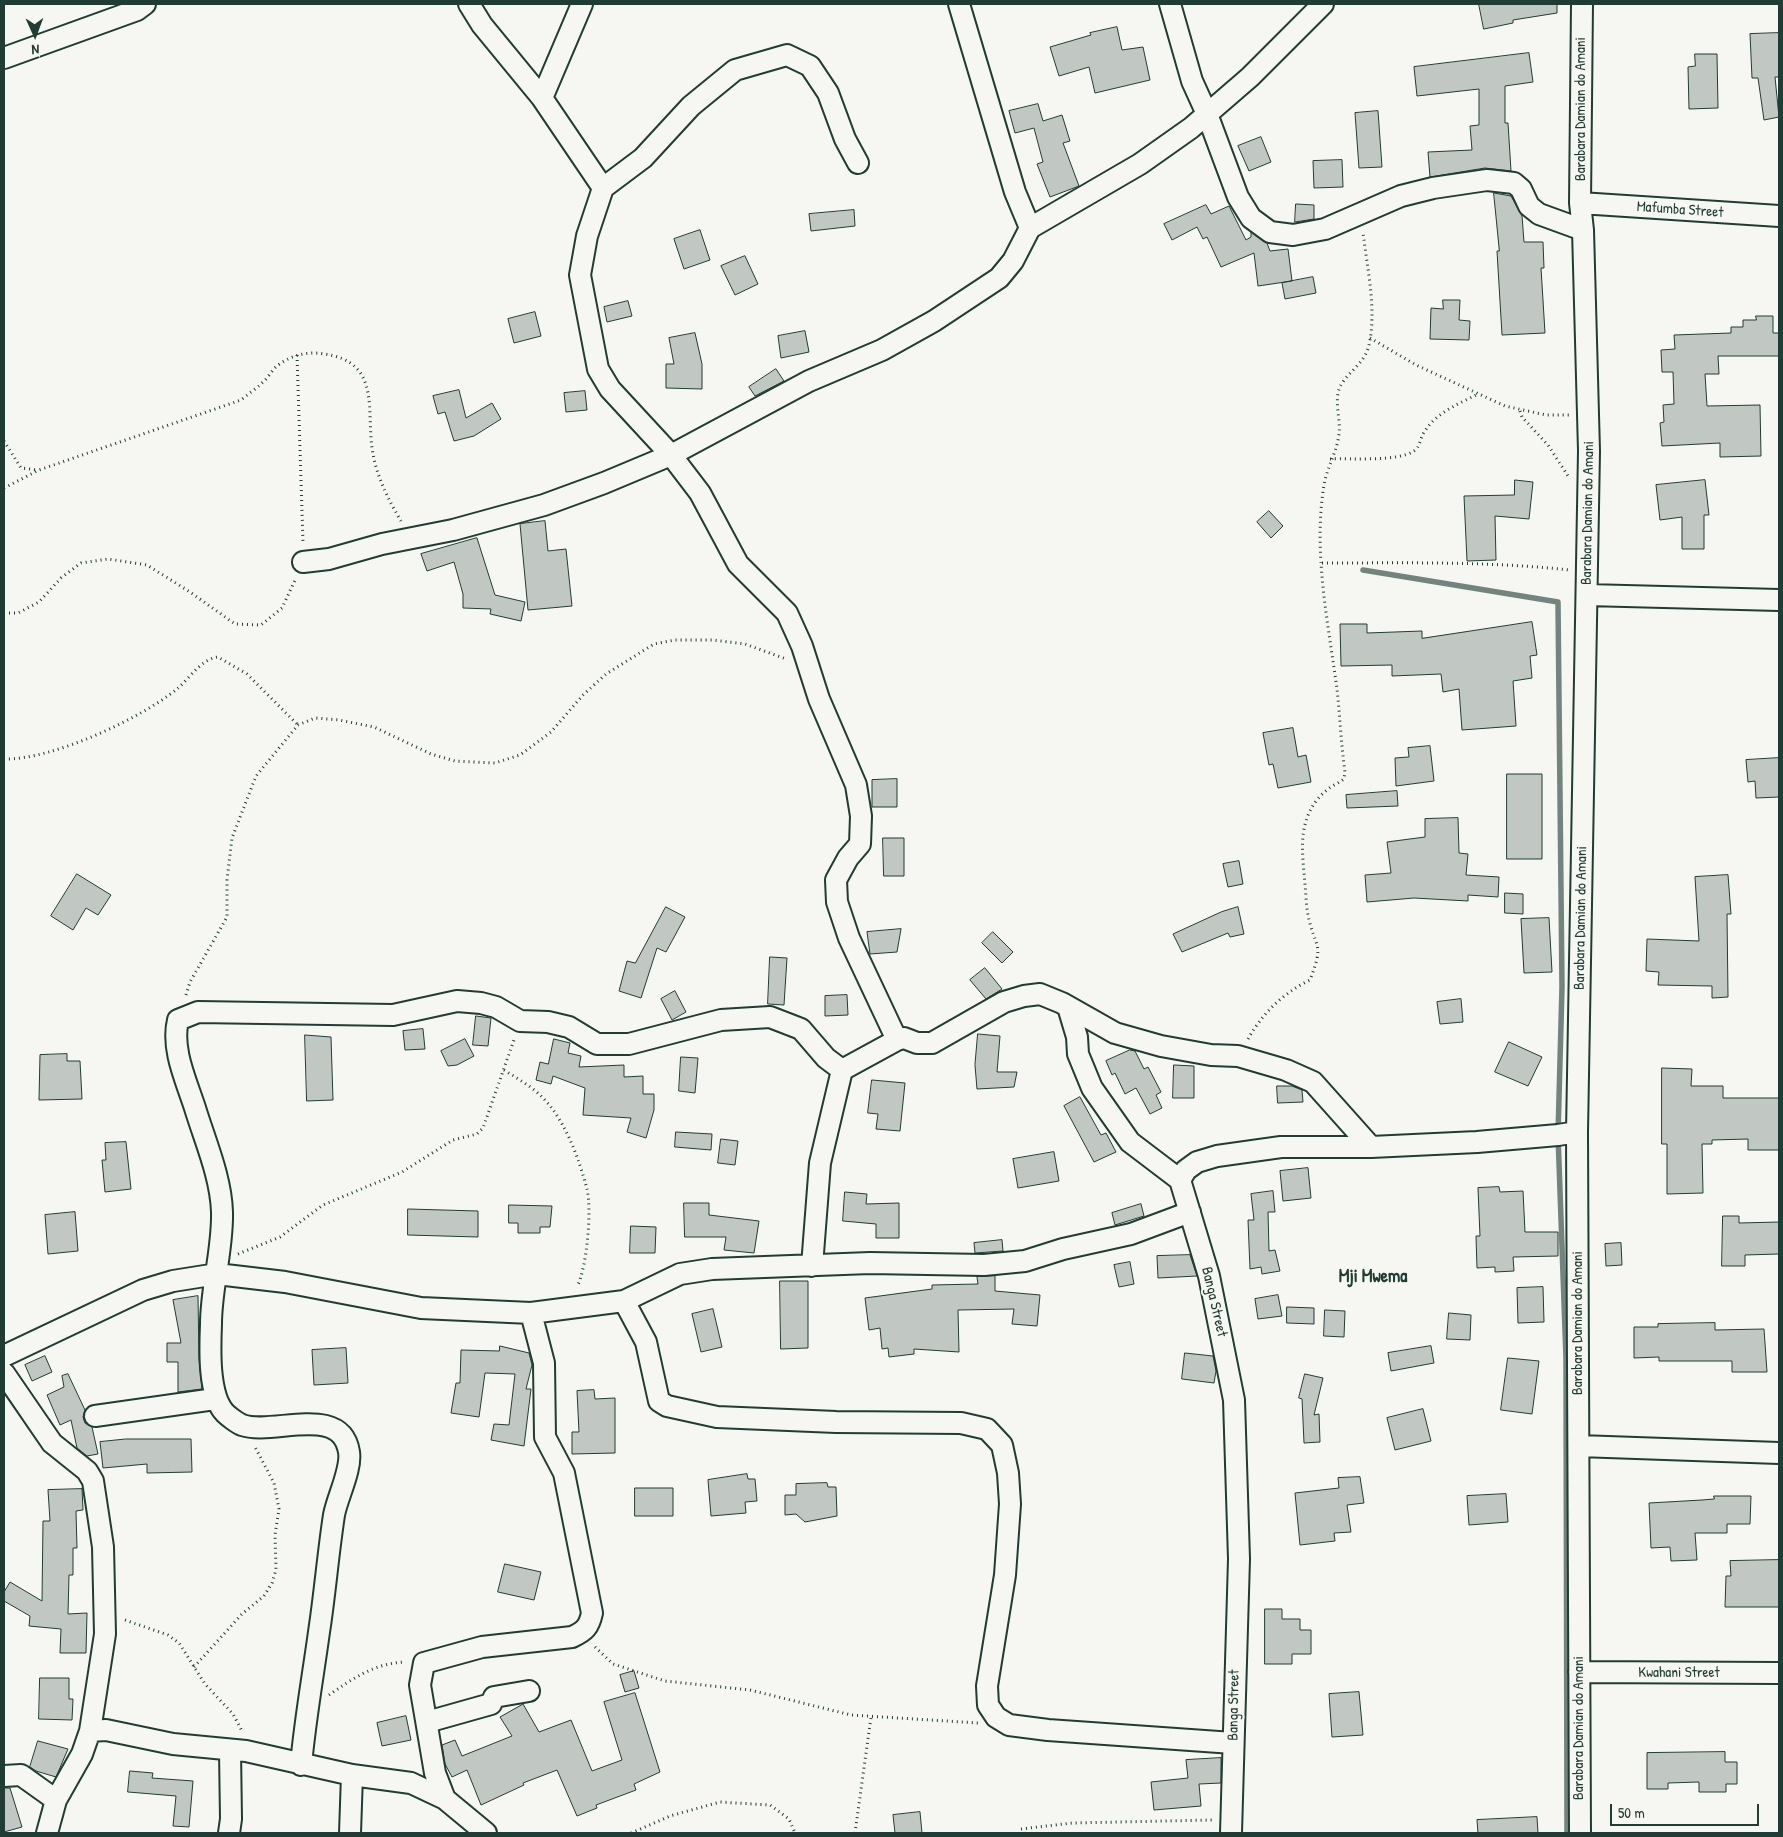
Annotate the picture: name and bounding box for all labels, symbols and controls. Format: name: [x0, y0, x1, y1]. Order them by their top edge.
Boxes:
north arrow: [10, 10, 60, 60]
street label: Barabara Damian do Amani: [1572, 37, 1590, 181]
text: N: [31, 41, 40, 60]
street label: Mafumba Street: [1636, 198, 1724, 222]
street label: Barabara Damian do Amani: [1578, 441, 1598, 585]
street label: Barabara Damian do Amani: [1571, 846, 1591, 990]
street label: Barabara Damian do Amani: [1569, 1251, 1587, 1395]
street label: Banga Street: [1197, 1265, 1231, 1339]
district label: Mji Mwema: [1339, 1266, 1407, 1288]
street label: Barabara Damian do Amani: [1570, 1656, 1588, 1800]
street label: Kwahani Street: [1638, 1664, 1720, 1682]
street label: Banga Street: [1224, 1669, 1244, 1741]
scale bar: [1613, 1794, 1762, 1826]
text: 50 m: [1618, 1802, 1645, 1823]

